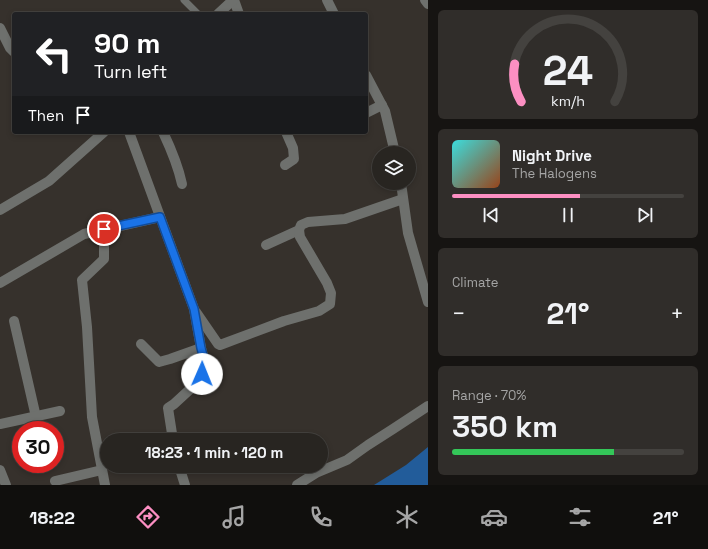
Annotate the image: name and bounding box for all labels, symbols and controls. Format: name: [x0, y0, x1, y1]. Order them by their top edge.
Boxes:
text: 90 m: [94, 25, 160, 61]
icon: left: [28, 28, 80, 80]
text: 24: [543, 44, 593, 97]
text: Turn left: [94, 60, 167, 83]
text: km/h: [551, 92, 585, 110]
icon: arrive: [72, 104, 94, 126]
text: Then: [28, 106, 64, 125]
map controls: [372, 146, 416, 190]
button: layers: [372, 146, 416, 190]
text: Night Drive: [512, 146, 592, 165]
text: The Halogens: [512, 165, 597, 182]
icon: previous: [480, 204, 502, 226]
icon: pause: [557, 204, 579, 226]
icon: next: [634, 204, 656, 226]
pin: [87, 212, 121, 246]
icon: arrive: [93, 218, 115, 240]
text: Climate: [452, 274, 498, 291]
text: 21°: [546, 294, 590, 333]
text: −: [452, 299, 466, 327]
text: +: [670, 299, 684, 327]
position arrow: [181, 353, 223, 395]
text: Range · 70%: [452, 387, 526, 404]
text: 350 km: [452, 407, 558, 446]
speed limit sign: 30: [12, 421, 64, 473]
text: 18:23 · 1 min · 120 m: [145, 443, 283, 462]
icon: directions: [134, 503, 162, 531]
icon: music: [220, 503, 248, 531]
icon: phone: [307, 503, 335, 531]
icon: climate: [393, 503, 421, 531]
icon: car: [480, 503, 508, 531]
icon: filters: [566, 503, 594, 531]
text: 18:22: [29, 506, 75, 529]
text: 21°: [653, 506, 679, 529]

